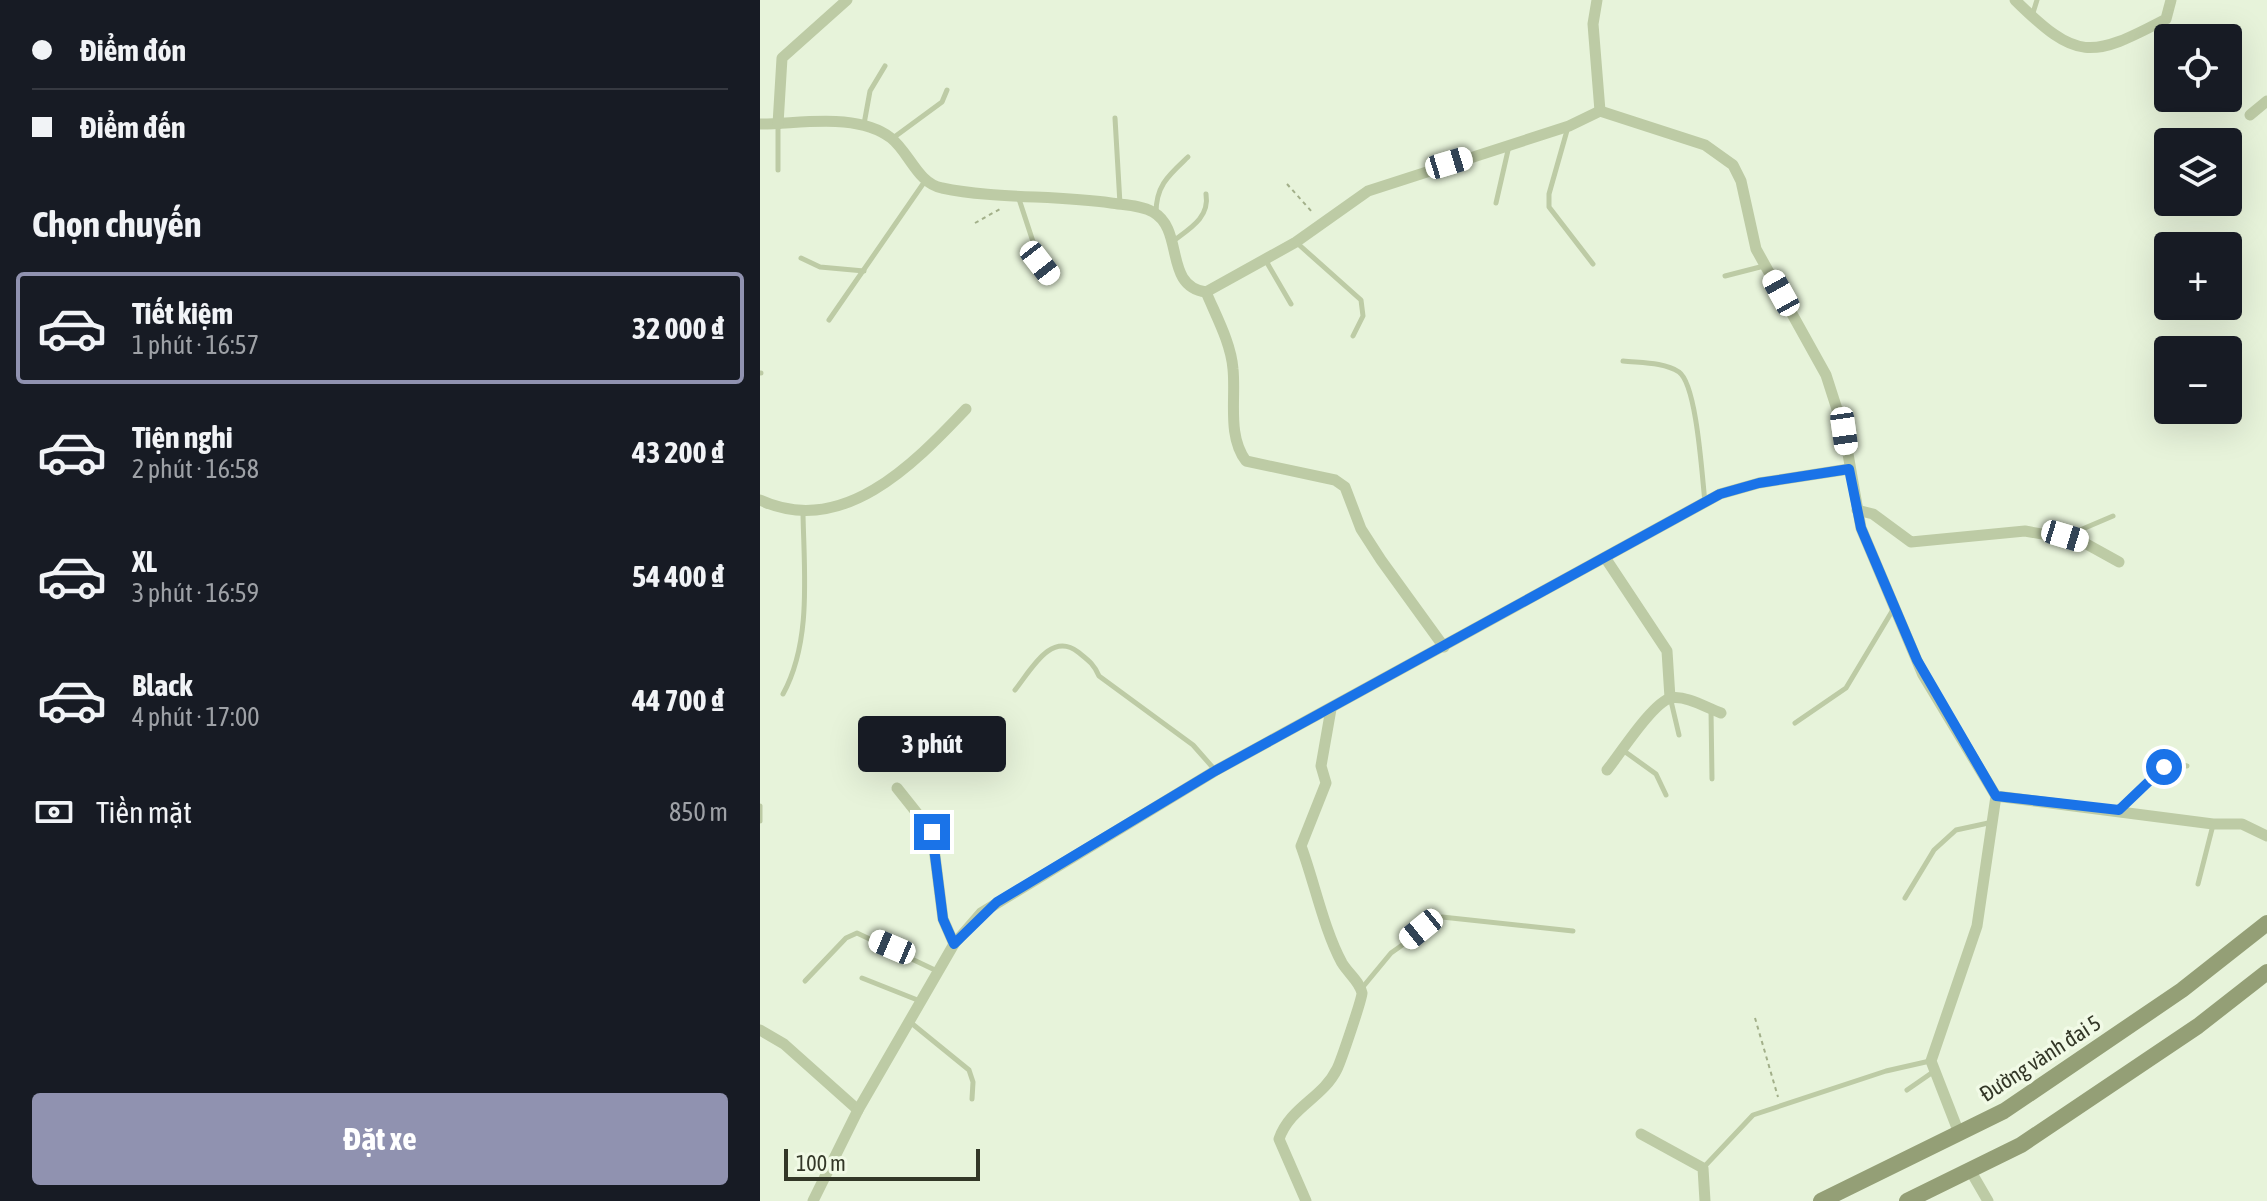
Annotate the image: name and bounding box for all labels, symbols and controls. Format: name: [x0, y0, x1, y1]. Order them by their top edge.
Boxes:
map controls: [2154, 24, 2242, 424]
button: locate: [2154, 24, 2242, 112]
text: Điểm đón: [80, 33, 186, 67]
text: Điểm đến: [80, 110, 186, 144]
button: layers: [2154, 128, 2242, 216]
car: [1423, 145, 1475, 181]
text: Chọn chuyến: [32, 203, 201, 245]
button: +: [2154, 232, 2242, 320]
car: [1016, 237, 1064, 289]
car: [1759, 266, 1803, 320]
icon: car: [36, 292, 108, 364]
text: Tiết kiệm: [132, 296, 233, 330]
text: 32 000 ₫: [632, 311, 724, 345]
text: 1 phút · 16:57: [132, 330, 259, 360]
button: −: [2154, 336, 2242, 424]
car: [1829, 406, 1859, 456]
icon: car: [36, 416, 108, 488]
text: Tiện nghi: [132, 420, 233, 454]
text: 43 200 ₫: [632, 435, 724, 469]
text: 2 phút · 16:58: [132, 454, 259, 484]
car: [2039, 518, 2091, 554]
icon: car: [36, 540, 108, 612]
text: XL: [132, 544, 157, 578]
text: 54 400 ₫: [632, 559, 724, 593]
text: 3 phút · 16:59: [132, 578, 259, 608]
icon: car: [36, 664, 108, 736]
text: Black: [132, 668, 192, 702]
text: 44 700 ₫: [632, 683, 724, 717]
text: 4 phút · 17:00: [132, 702, 259, 732]
callout: 3 phút: [858, 716, 1006, 772]
text: 3 phút: [902, 729, 962, 759]
route start: [2146, 749, 2182, 785]
icon: cash: [32, 790, 76, 834]
text: Tiền mặt: [96, 795, 192, 829]
text: 850 m: [669, 797, 728, 827]
route end: [914, 814, 950, 850]
car: [1395, 905, 1447, 953]
car: [865, 927, 919, 967]
street label: Đường vành đai 5: [1975, 1009, 2105, 1107]
button: Đặt xe: [32, 1093, 728, 1185]
scale bar: [784, 1145, 980, 1181]
text: 100 m: [796, 1150, 846, 1176]

